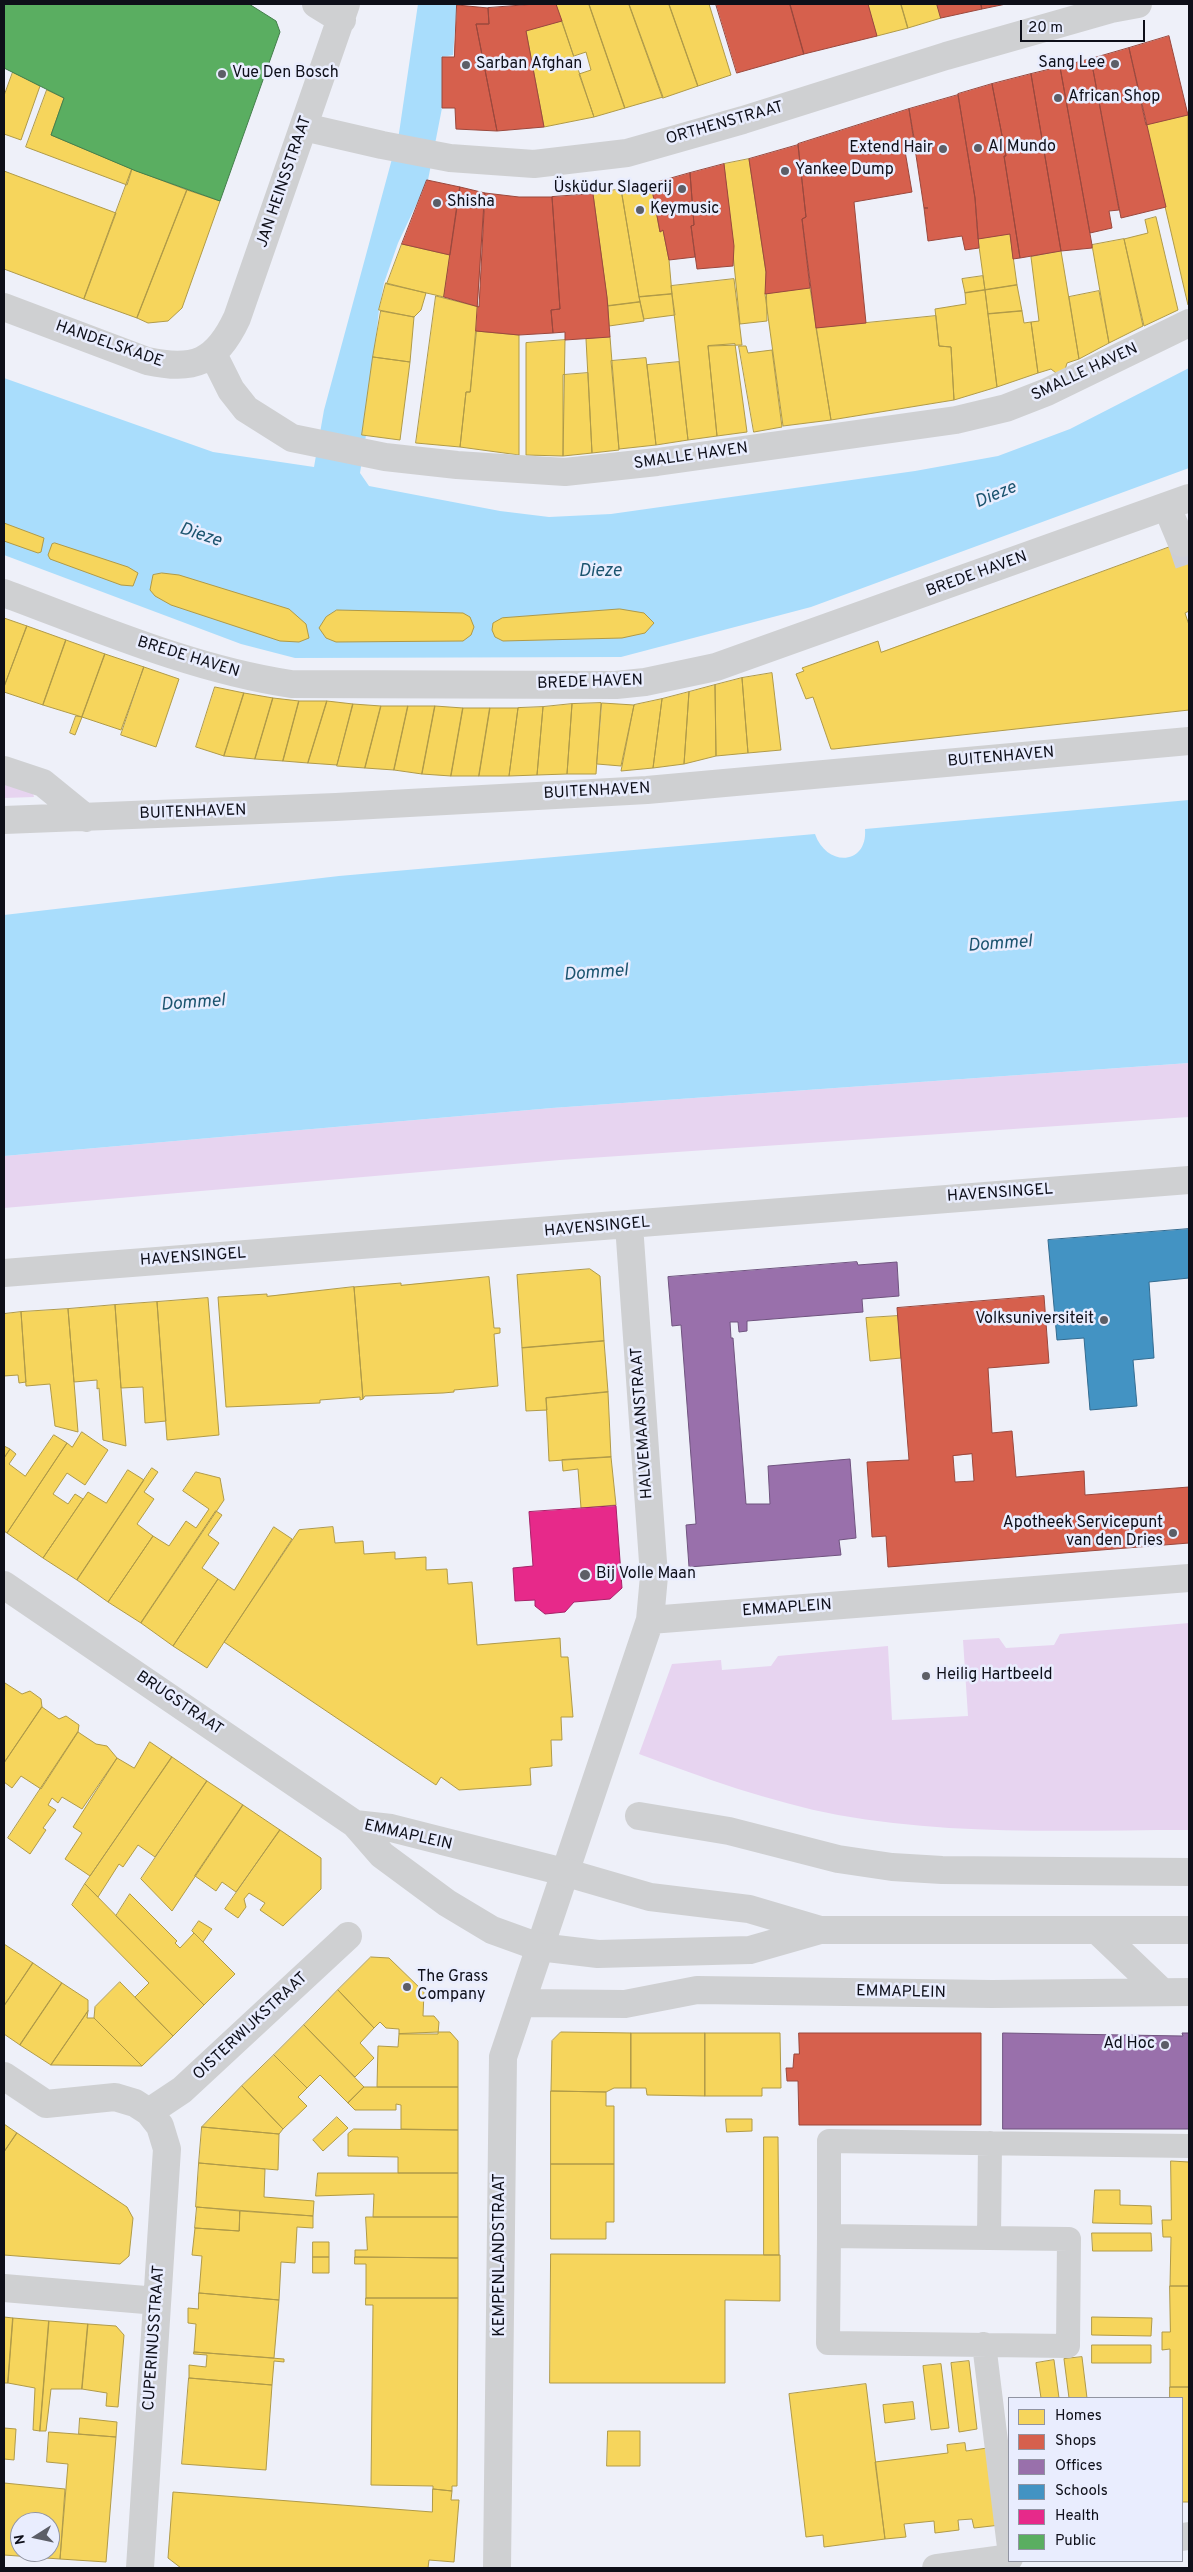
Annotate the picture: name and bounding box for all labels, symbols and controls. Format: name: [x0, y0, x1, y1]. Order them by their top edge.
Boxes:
scale bar: [1023, 10, 1148, 42]
text: 20 m: [1028, 19, 1063, 38]
place label: Sang Lee: [1038, 54, 1105, 74]
place label: Sarban Afghan: [476, 55, 582, 75]
marker: Sang Lee: [1109, 58, 1121, 70]
marker: Sarban Afghan: [460, 59, 472, 71]
place label: Vue Den Bosch: [232, 64, 339, 84]
marker: Vue Den Bosch: [216, 68, 228, 80]
place label: African Shop: [1068, 88, 1160, 108]
marker: African Shop: [1052, 92, 1064, 104]
street label: ORTHENSTRAAT: [664, 98, 786, 150]
street label: JAN HEINSSTRAAT: [253, 114, 317, 250]
place label: Al Mundo: [988, 138, 1056, 158]
place label: Extend Hair: [849, 139, 933, 159]
marker: Al Mundo: [972, 142, 984, 154]
marker: Extend Hair: [937, 143, 949, 155]
place label: Yankee Dump: [795, 161, 894, 181]
marker: Yankee Dump: [779, 165, 791, 177]
place label: Üsküdur Slagerij: [553, 179, 672, 199]
marker: Üsküdur Slagerij: [676, 183, 688, 195]
place label: Shisha: [447, 193, 495, 213]
marker: Shisha: [431, 197, 443, 209]
place label: Keymusic: [650, 200, 719, 220]
marker: Keymusic: [634, 204, 646, 216]
street label: HANDELSKADE: [53, 318, 165, 372]
street label: SMALLE HAVEN: [1029, 340, 1141, 406]
street label: SMALLE HAVEN: [633, 439, 749, 475]
water label: Dieze: [972, 478, 1020, 514]
water label: Dieze: [176, 519, 224, 553]
street label: BREDE HAVEN: [924, 548, 1030, 602]
water label: Dieze: [578, 561, 622, 583]
street label: BREDE HAVEN: [135, 633, 241, 683]
street label: BREDE HAVEN: [537, 672, 643, 694]
street label: BUITENHAVEN: [947, 744, 1055, 772]
street label: BUITENHAVEN: [543, 780, 651, 804]
street label: BUITENHAVEN: [139, 802, 247, 824]
water label: Dommel: [967, 932, 1033, 958]
water label: Dommel: [563, 961, 629, 987]
water label: Dommel: [160, 991, 226, 1017]
street label: HAVENSINGEL: [946, 1181, 1054, 1207]
street label: HAVENSINGEL: [543, 1214, 651, 1242]
street label: HAVENSINGEL: [139, 1245, 247, 1271]
place label: Volksuniversiteit: [975, 1310, 1094, 1330]
marker: Volksuniversiteit: [1098, 1314, 1110, 1326]
street label: HALVEMAANSTRAAT: [628, 1346, 658, 1500]
place label: Apotheek Servicepunt van den Dries: [1003, 1514, 1163, 1552]
marker: Apotheek Servicepunt van den Dries: [1167, 1527, 1179, 1539]
place label: Bij Volle Maan: [596, 1565, 696, 1585]
marker: Bij Volle Maan: [578, 1568, 592, 1582]
street label: EMMAPLEIN: [742, 1596, 832, 1622]
place label: Heilig Hartbeeld: [936, 1666, 1052, 1686]
street label: BRUGSTRAAT: [132, 1668, 226, 1740]
marker: Heilig Hartbeeld: [920, 1670, 932, 1682]
street label: EMMAPLEIN: [362, 1817, 454, 1855]
place label: The Grass Company: [417, 1968, 488, 2006]
street label: OISTERWIJKSTRAAT: [190, 1969, 312, 2085]
marker: The Grass Company: [401, 1981, 413, 1993]
street label: EMMAPLEIN: [856, 1983, 946, 2003]
place label: Ad Hoc: [1103, 2035, 1155, 2055]
marker: Ad Hoc: [1159, 2039, 1171, 2051]
street label: KEMPENLANDSTRAAT: [491, 2173, 511, 2337]
street label: CUPERINUSSTRAAT: [140, 2264, 170, 2412]
legend: [1008, 2397, 1183, 2562]
text: Homes: [1055, 2407, 1102, 2426]
text: Shops: [1055, 2432, 1096, 2451]
text: Offices: [1055, 2457, 1102, 2476]
text: Schools: [1055, 2482, 1108, 2501]
text: Health: [1055, 2507, 1099, 2526]
north arrow: [10, 2512, 60, 2562]
text: Public: [1055, 2532, 1096, 2551]
text: N: [11, 2533, 30, 2546]

